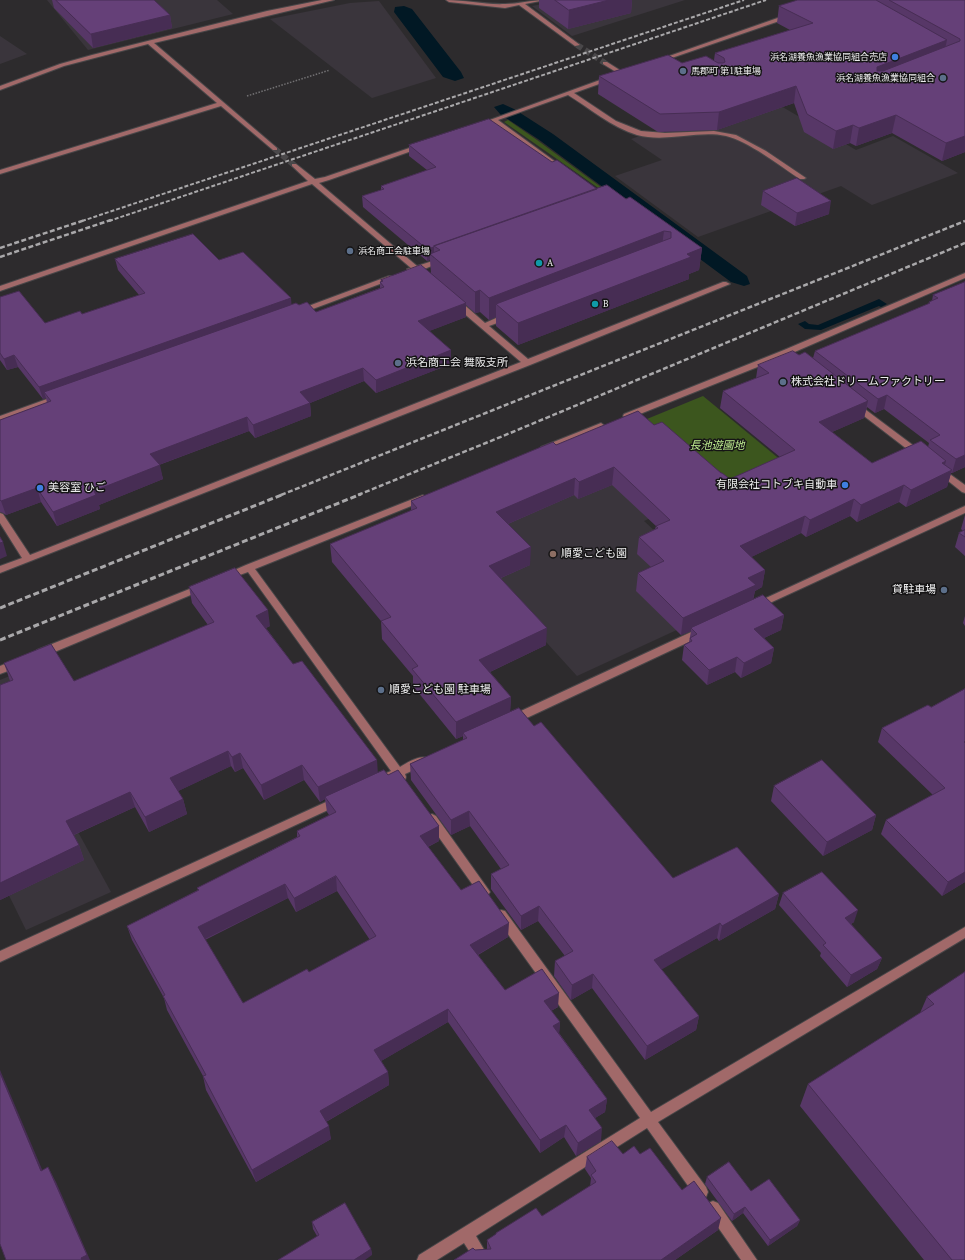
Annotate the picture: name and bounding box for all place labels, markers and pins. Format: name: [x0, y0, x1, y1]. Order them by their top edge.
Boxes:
place label: 浜名湖養魚漁業協同組合売店: [770, 52, 887, 62]
marker: 浜名湖養魚漁業協同組合売店: [890, 52, 900, 62]
marker: 馬郡町 第1駐車場: [678, 66, 688, 76]
place label: 馬郡町 第1駐車場: [691, 66, 761, 76]
place label: 浜名湖養魚漁業協同組合: [836, 73, 935, 83]
marker: 浜名湖養魚漁業協同組合: [938, 73, 948, 83]
marker: 浜名商工会駐車場: [345, 246, 355, 256]
place label: 浜名商工会駐車場: [358, 246, 430, 256]
marker: A: [534, 258, 544, 268]
place label: A: [547, 258, 553, 268]
marker: B: [590, 299, 600, 309]
place label: B: [603, 299, 609, 309]
place label: 浜名商工会 舞阪支所: [406, 356, 508, 370]
marker: 浜名商工会 舞阪支所: [393, 358, 403, 368]
place label: 株式会社ドリームファクトリー: [791, 375, 945, 389]
marker: 株式会社ドリームファクトリー: [778, 377, 788, 387]
place label: 有限会社コトブキ自動車: [716, 478, 837, 492]
marker: 有限会社コトブキ自動車: [840, 480, 850, 490]
place label: 美容室 ひご: [48, 481, 106, 495]
marker: 美容室 ひご: [35, 483, 45, 493]
place label: 順愛こども園: [561, 547, 627, 561]
marker: 順愛こども園: [548, 549, 558, 559]
place label: 貸駐車場: [892, 583, 936, 597]
marker: 貸駐車場: [939, 585, 949, 595]
place label: 順愛こども園 駐車場: [389, 683, 491, 697]
marker: 順愛こども園 駐車場: [376, 685, 386, 695]

